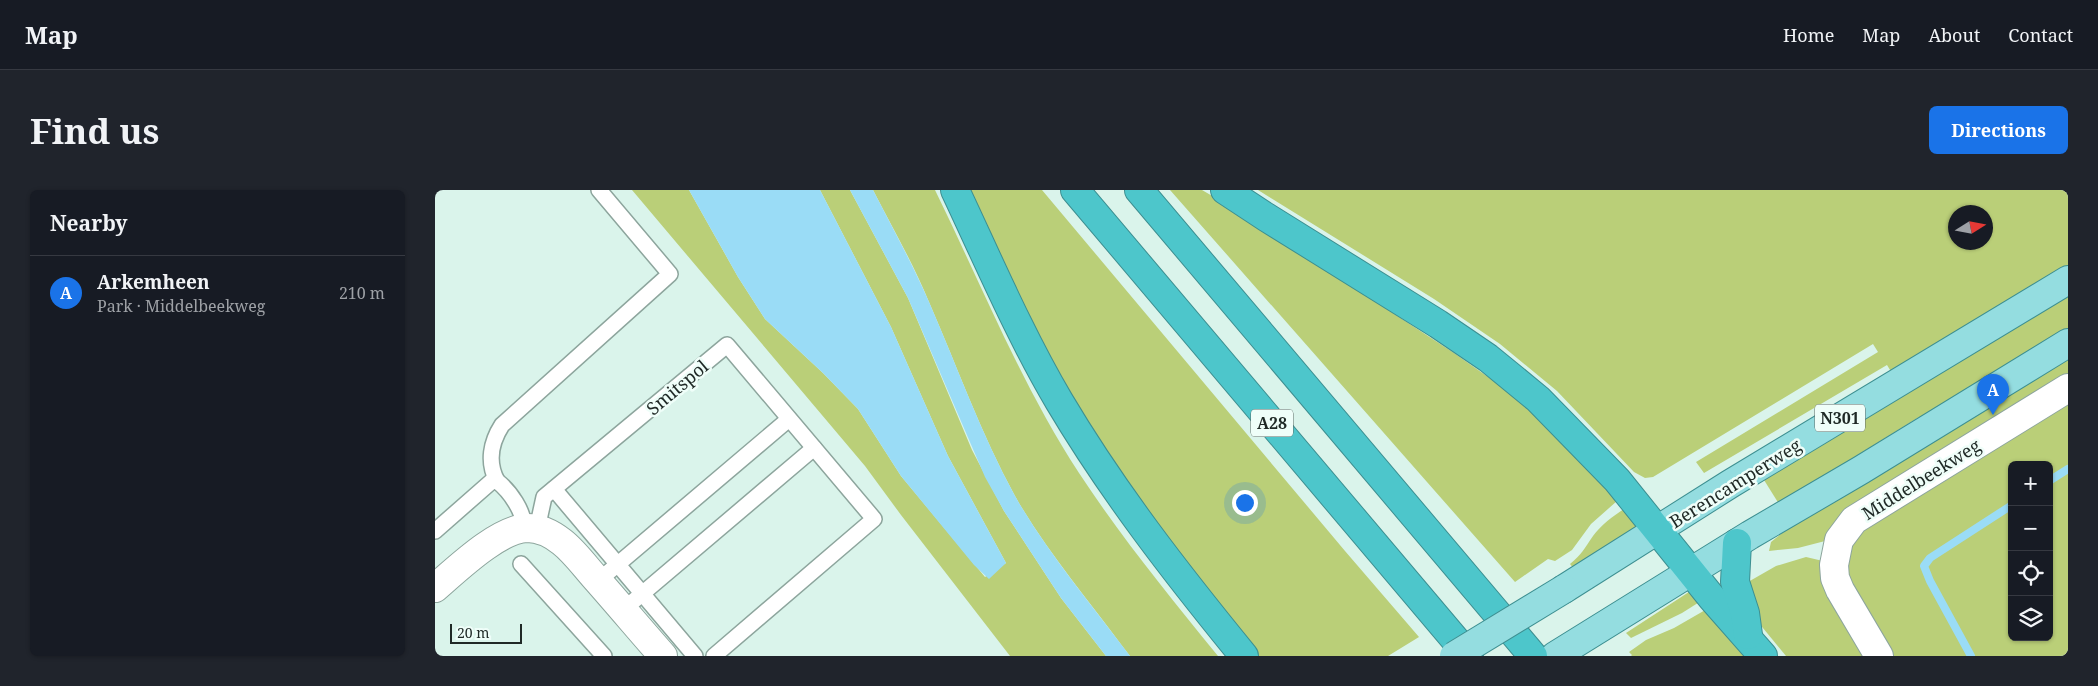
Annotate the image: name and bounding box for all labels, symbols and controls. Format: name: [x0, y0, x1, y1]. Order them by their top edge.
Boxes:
text: Map: [25, 18, 78, 51]
text: Home: [1783, 23, 1834, 47]
text: Map: [1862, 23, 1900, 47]
text: About: [1928, 23, 1980, 47]
text: Contact: [2008, 23, 2073, 47]
button: Directions: [1929, 106, 2068, 154]
text: Find us: [30, 107, 159, 154]
north arrow: [1948, 205, 1993, 250]
text: Nearby: [50, 209, 128, 237]
text: Arkemheen: [97, 269, 210, 295]
text: A: [60, 282, 72, 304]
text: 210 m: [339, 282, 385, 304]
text: Park · Middelbeekweg: [97, 295, 265, 317]
street label: Smitspol: [641, 354, 713, 420]
pin: A: [1977, 374, 2009, 415]
road number: N301: [1815, 404, 1865, 432]
road number: A28: [1251, 410, 1293, 437]
street label: Berencamperweg: [1665, 433, 1806, 533]
street label: Middelbeekweg: [1857, 433, 1985, 525]
map controls: [2008, 461, 2053, 641]
button: +: [2008, 461, 2053, 506]
your location: [1232, 490, 1258, 516]
button: −: [2008, 506, 2053, 551]
button: locate: [2008, 551, 2053, 596]
button: layers: [2008, 596, 2053, 641]
scale bar: [450, 621, 523, 644]
text: 20 m: [457, 623, 490, 642]

